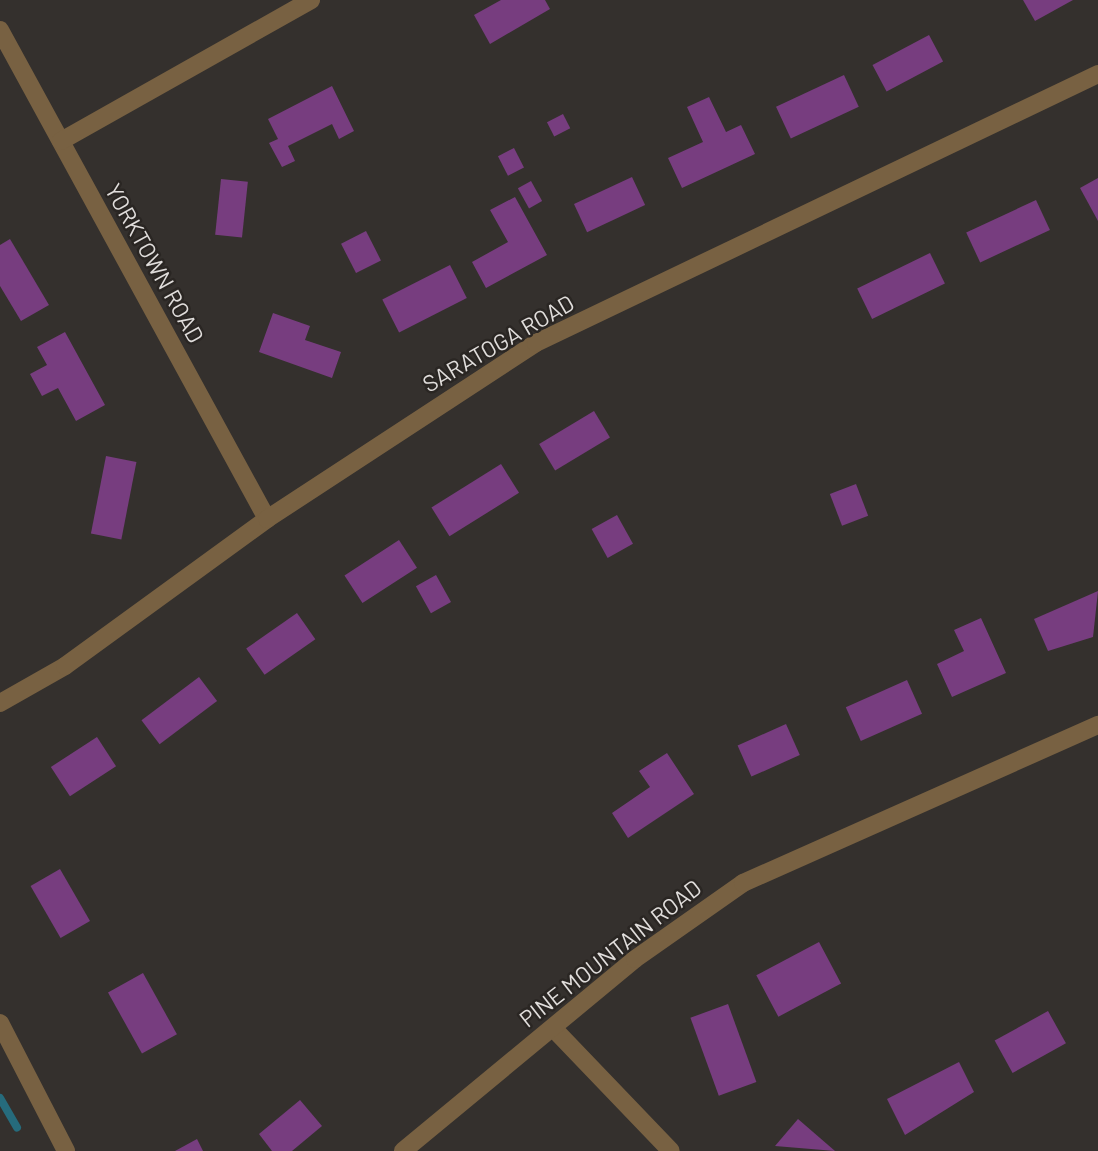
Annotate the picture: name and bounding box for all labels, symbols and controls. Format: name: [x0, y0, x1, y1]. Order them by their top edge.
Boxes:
street label: YORKTOWN ROAD: [100, 179, 210, 347]
street label: SARATOGA ROAD: [417, 288, 579, 398]
street label: PINE MOUNTAIN ROAD: [514, 874, 706, 1032]

